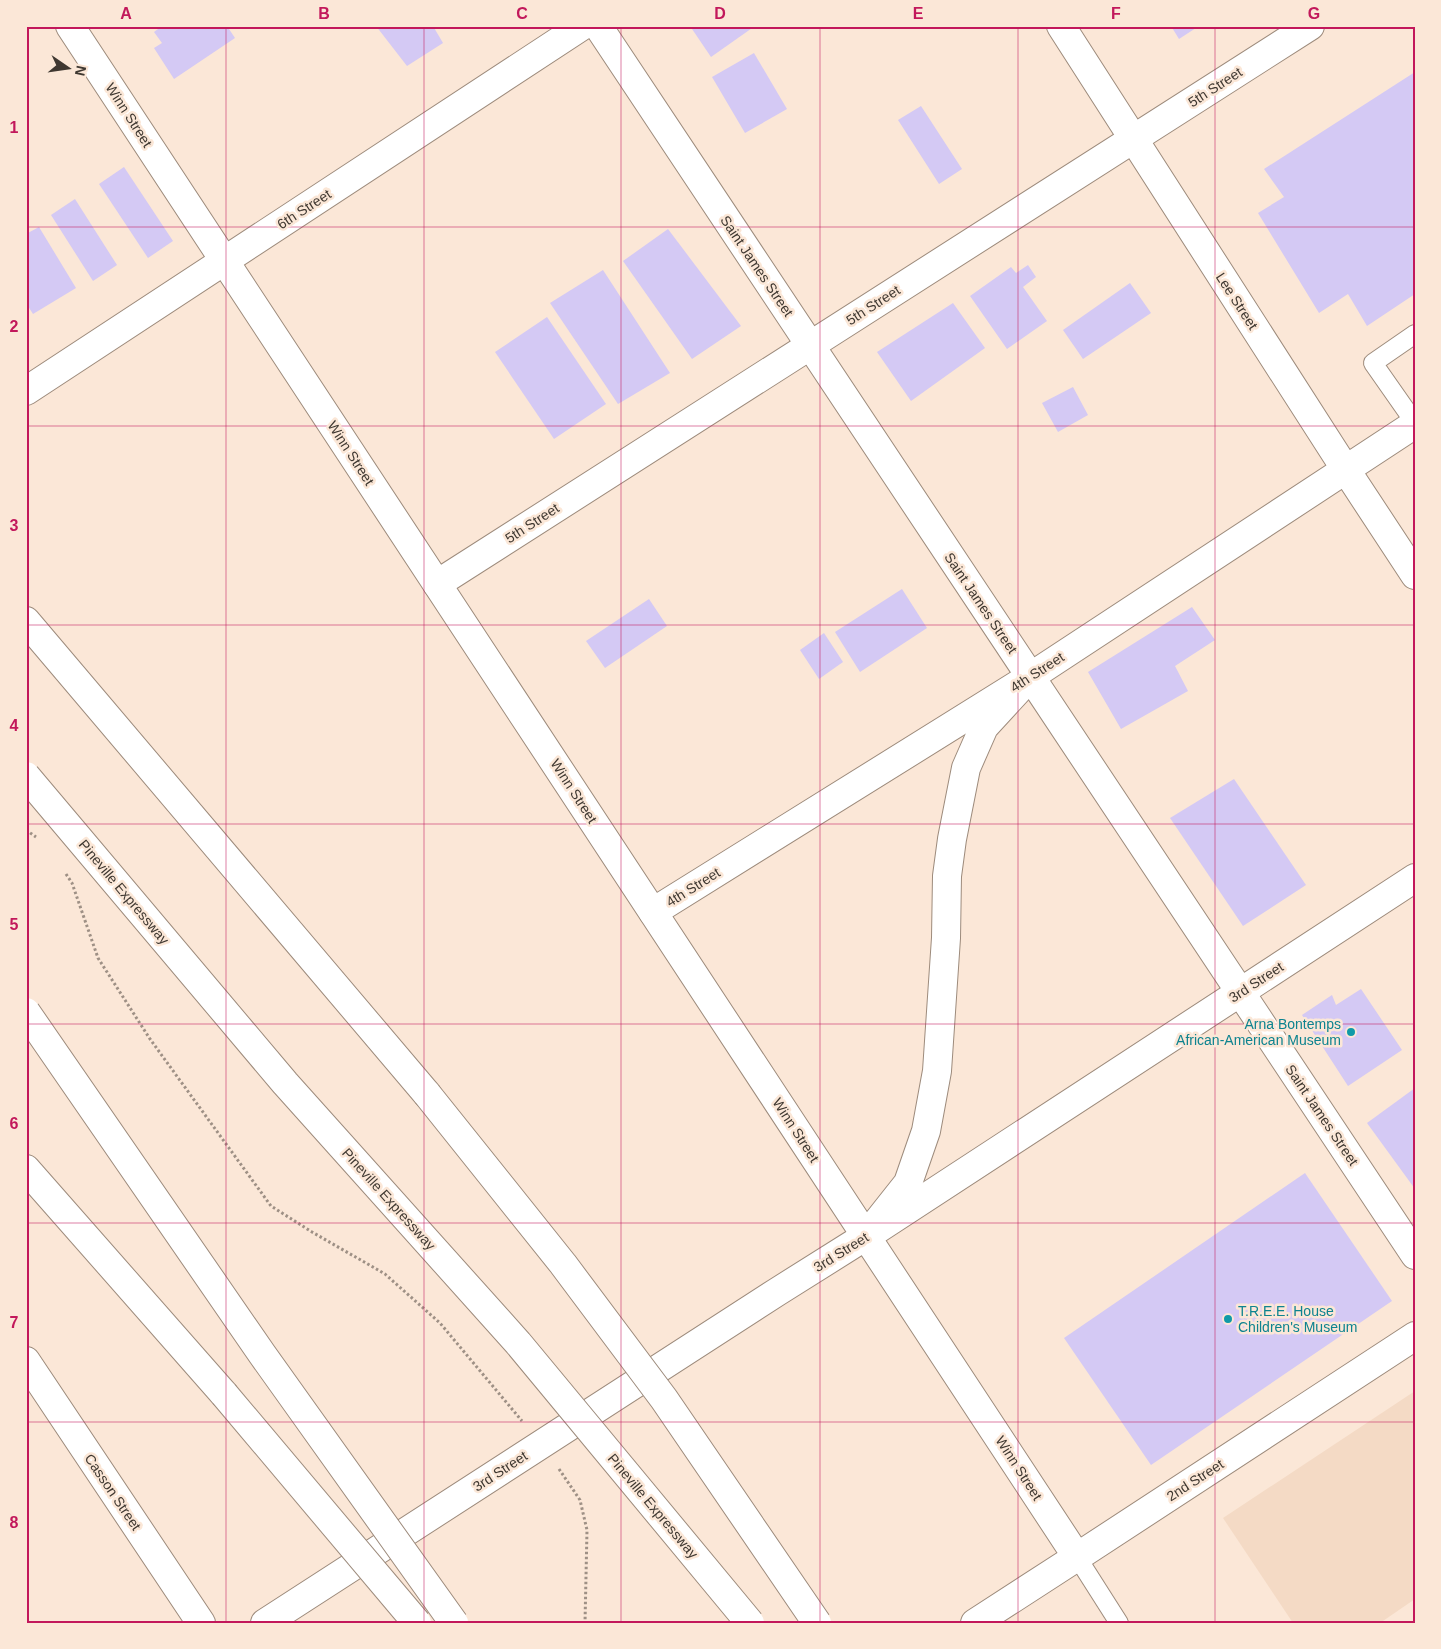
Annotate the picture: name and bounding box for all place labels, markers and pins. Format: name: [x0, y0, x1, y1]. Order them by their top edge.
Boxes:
place label: Arna Bontemps African-American Museum: [1176, 1016, 1341, 1048]
marker: Arna Bontemps African-American Museum: [1345, 1026, 1357, 1038]
place label: T.R.E.E. House Children's Museum: [1238, 1303, 1357, 1335]
marker: T.R.E.E. House Children's Museum: [1222, 1313, 1234, 1325]

